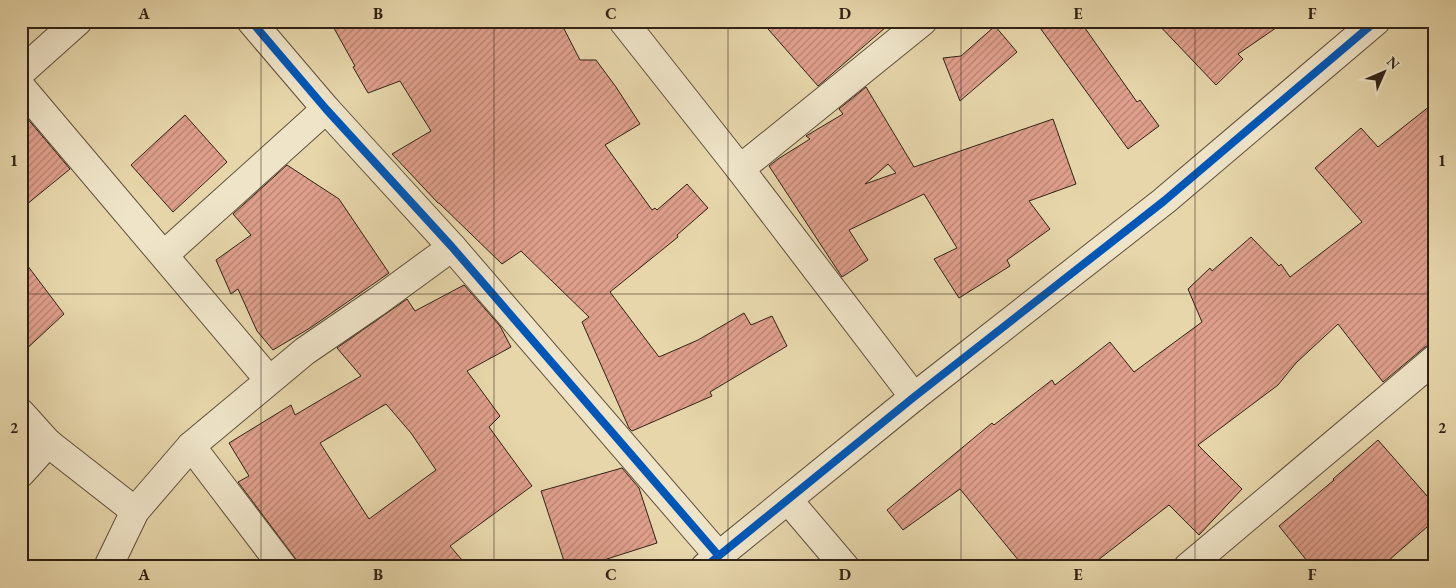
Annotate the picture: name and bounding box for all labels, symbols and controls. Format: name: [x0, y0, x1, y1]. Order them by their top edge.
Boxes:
text: A: [137, 3, 150, 24]
text: B: [373, 3, 383, 24]
text: C: [605, 3, 617, 24]
text: D: [839, 3, 851, 24]
text: E: [1073, 3, 1083, 24]
text: F: [1308, 3, 1317, 24]
north arrow: [1358, 48, 1408, 98]
text: N: [1383, 52, 1404, 74]
text: 1: [10, 150, 18, 171]
text: 1: [1438, 150, 1446, 171]
text: 2: [10, 417, 19, 438]
text: 2: [1438, 417, 1447, 438]
text: A: [137, 564, 150, 585]
text: B: [373, 564, 383, 585]
text: C: [605, 564, 617, 585]
text: D: [839, 564, 851, 585]
text: E: [1073, 564, 1083, 585]
text: F: [1308, 564, 1317, 585]

